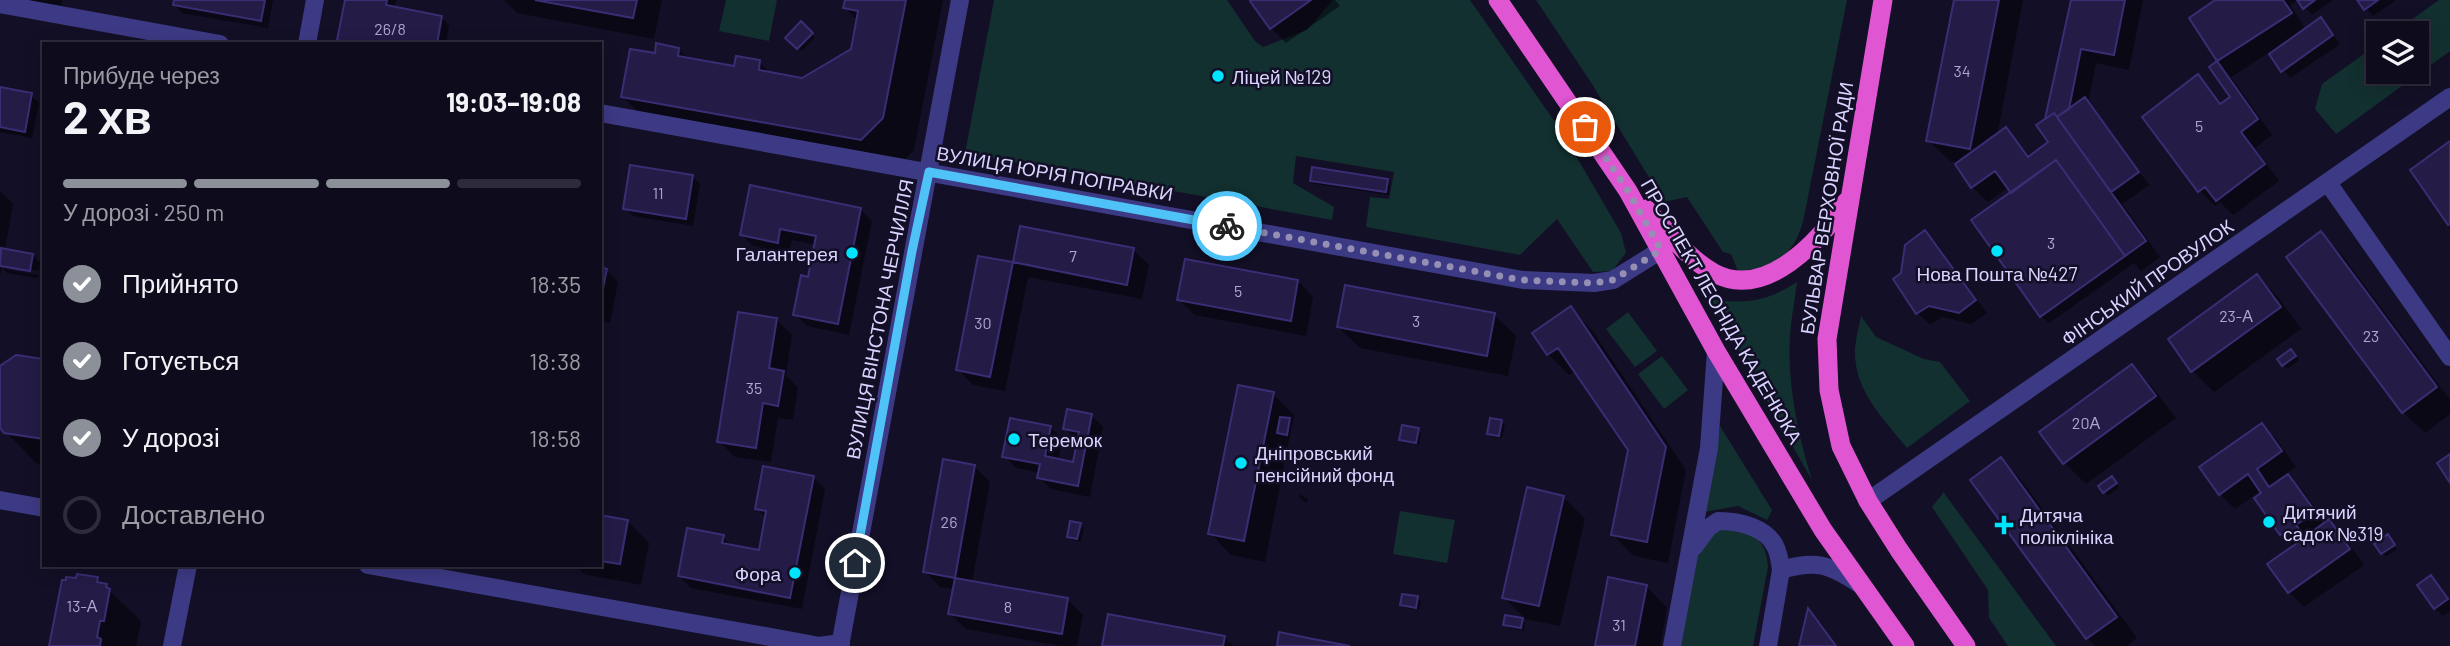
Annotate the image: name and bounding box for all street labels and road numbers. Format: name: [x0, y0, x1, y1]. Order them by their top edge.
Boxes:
street label: БУЛЬВАР ВЕРХОВНОЇ РАДИ: [1795, 80, 1857, 336]
street label: ВУЛИЦЯ ЮРІЯ ПОПРАВКИ: [935, 141, 1175, 205]
street label: ПРОСПЕКТ ЛЕОНІДА КАДЕНЮКА: [1637, 174, 1808, 448]
street label: ВУЛИЦЯ ВІНСТОНА ЧЕРЧИЛЛЯ: [841, 177, 917, 461]
street label: ФІНСЬКИЙ ПРОВУЛОК: [2057, 214, 2237, 350]

